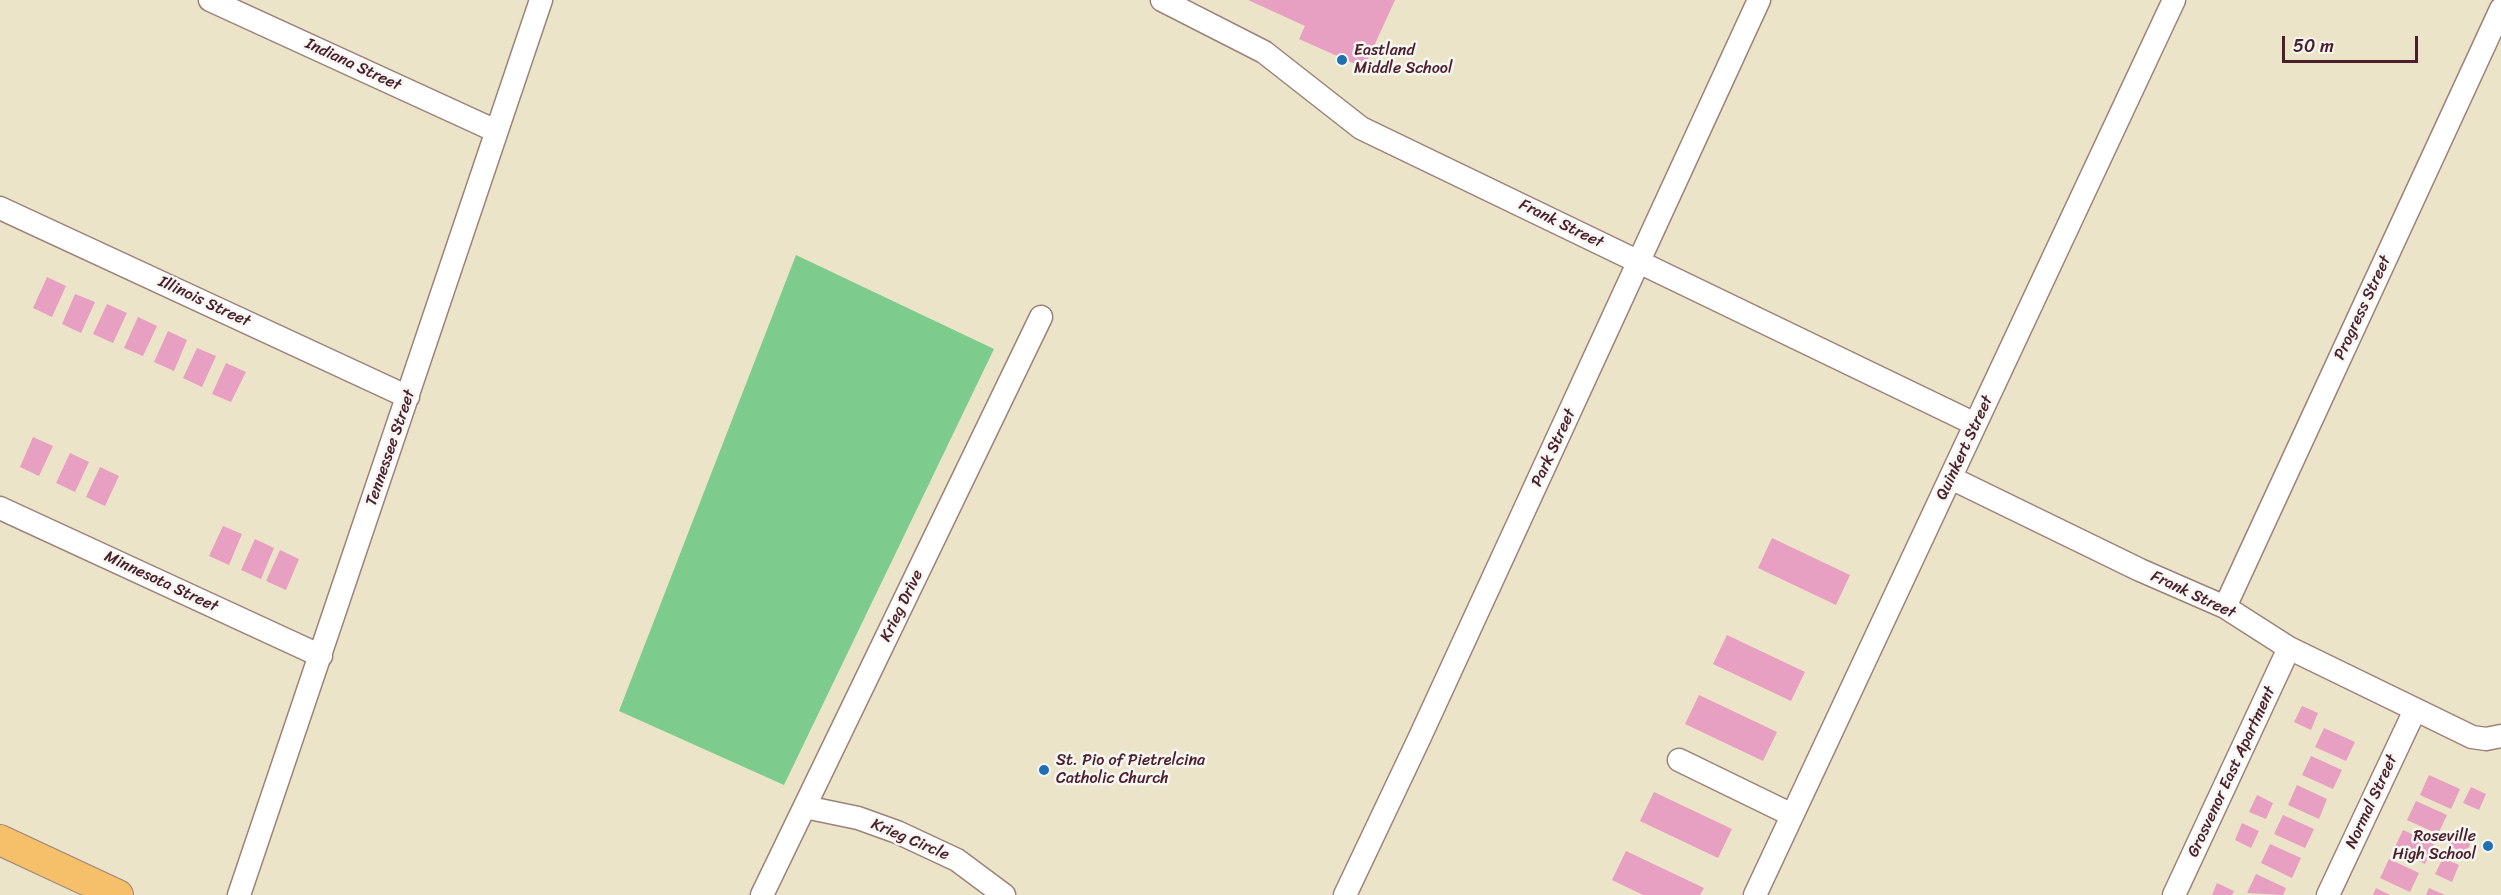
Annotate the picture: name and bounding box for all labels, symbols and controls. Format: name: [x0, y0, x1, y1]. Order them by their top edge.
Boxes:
scale bar: [2285, 24, 2422, 62]
text: 50 m: [2293, 30, 2334, 62]
street label: Indiana Street: [302, 34, 404, 96]
place label: Eastland Middle School: [1354, 41, 1453, 79]
marker: Eastland Middle School: [1335, 53, 1349, 67]
street label: Frank Street: [1516, 195, 1606, 253]
street label: Progress Street: [2330, 253, 2396, 363]
street label: Illinois Street: [155, 272, 253, 332]
street label: Tennessee Street: [362, 387, 420, 509]
street label: Quinkert Street: [1933, 393, 1997, 503]
street label: Park Street: [1528, 406, 1580, 490]
street label: Minnesota Street: [101, 547, 221, 617]
street label: Krieg Drive: [876, 567, 928, 645]
street label: Frank Street: [2148, 567, 2238, 623]
street label: Grosvenor East Apartment: [2184, 684, 2280, 860]
place label: St. Pio of Pietrelcina Catholic Church: [1056, 751, 1205, 789]
street label: Normal Street: [2342, 752, 2402, 852]
marker: St. Pio of Pietrelcina Catholic Church: [1037, 763, 1051, 777]
street label: Krieg Circle: [868, 815, 952, 865]
place label: Roseville High School: [2392, 827, 2476, 865]
marker: Roseville High School: [2481, 839, 2495, 853]

